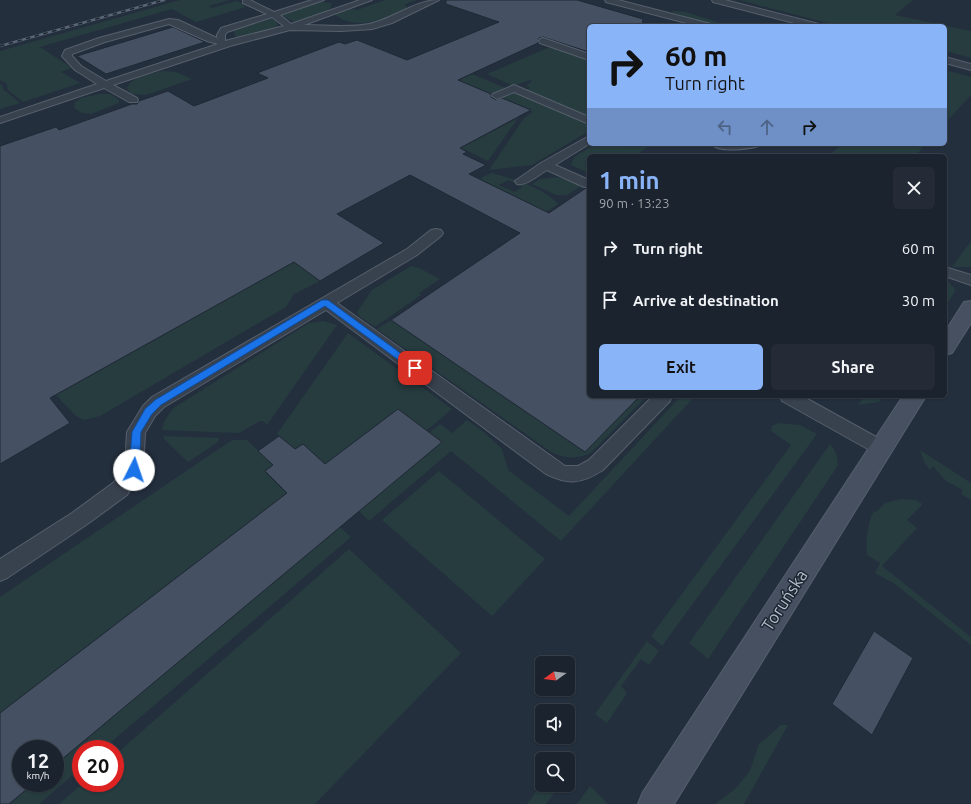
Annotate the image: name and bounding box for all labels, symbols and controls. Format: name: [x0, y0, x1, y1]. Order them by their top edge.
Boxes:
icon: right: [599, 40, 651, 92]
text: 60 m: [665, 40, 727, 71]
text: Turn right: [665, 73, 745, 93]
icon: left: [714, 116, 736, 138]
icon: ahead: [756, 116, 778, 138]
icon: right: [798, 116, 820, 138]
text: 1 min: [599, 167, 660, 194]
button: close: [893, 167, 935, 209]
text: 90 m · 13:23: [599, 196, 670, 210]
icon: right: [599, 237, 621, 259]
text: Turn right: [633, 240, 703, 257]
text: 60 m: [902, 240, 935, 257]
icon: arrive: [599, 289, 621, 311]
text: Arrive at destination: [633, 292, 779, 309]
text: 30 m: [902, 292, 935, 309]
button: Exit: [599, 344, 763, 390]
button: Share: [771, 344, 935, 390]
pin: [398, 351, 432, 385]
icon: arrive: [404, 357, 426, 379]
position arrow: [113, 449, 155, 491]
street label: Toruńska: [757, 566, 811, 634]
north arrow: [535, 656, 575, 696]
map controls: [535, 656, 575, 792]
button: sound: [535, 704, 575, 744]
speed limit sign: 20: [72, 740, 124, 792]
text: 12: [27, 749, 49, 772]
button: search: [535, 752, 575, 792]
text: km/h: [26, 770, 50, 781]

